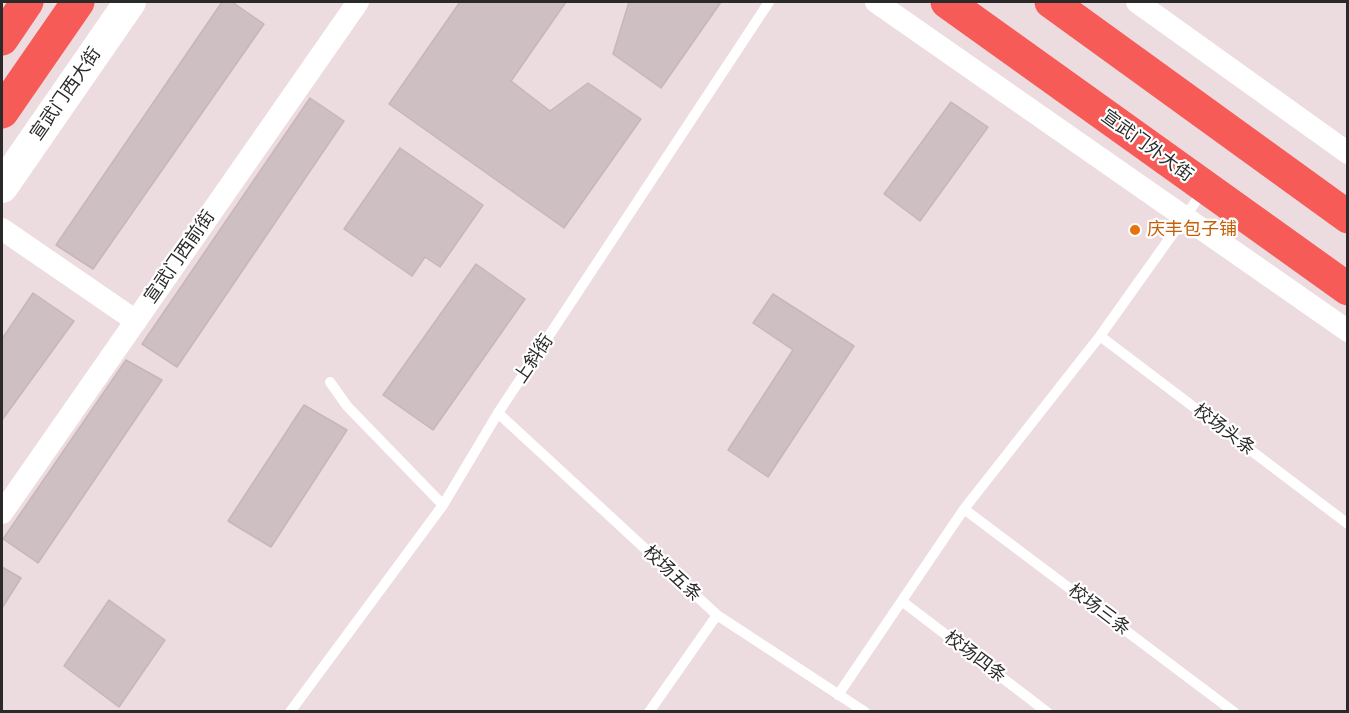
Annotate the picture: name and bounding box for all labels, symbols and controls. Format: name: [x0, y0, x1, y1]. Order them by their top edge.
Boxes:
street label: 宣武门西大街: [26, 44, 106, 144]
street label: 宣武门外大街: [1097, 106, 1197, 186]
street label: 宣武门西前街: [140, 207, 220, 307]
place label: 庆丰包子铺: [1147, 219, 1237, 241]
marker: 庆丰包子铺: [1128, 223, 1142, 237]
street label: 上斜街: [510, 331, 558, 387]
street label: 校场头条: [1189, 400, 1259, 460]
street label: 校场五条: [638, 542, 706, 606]
street label: 校场三条: [1064, 580, 1134, 640]
street label: 校场四条: [940, 627, 1010, 687]

